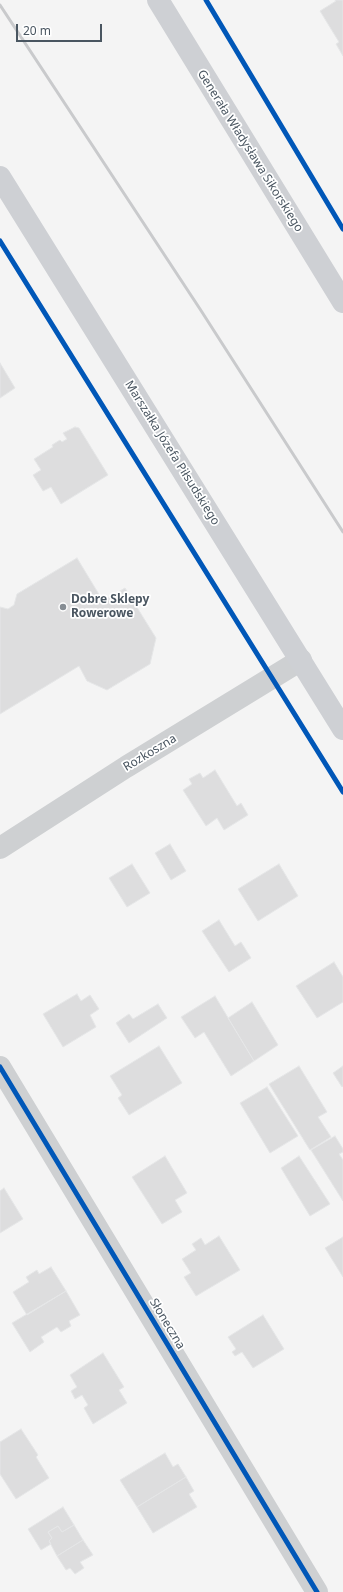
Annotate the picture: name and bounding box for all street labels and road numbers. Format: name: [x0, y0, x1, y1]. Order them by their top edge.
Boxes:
street label: Generała Władysława Sikorskiego: [194, 67, 306, 235]
street label: Marszałka Józefa Piłsudskiego: [122, 378, 222, 528]
street label: Rozkoszna: [121, 732, 179, 774]
street label: Słoneczna: [146, 1296, 188, 1352]

